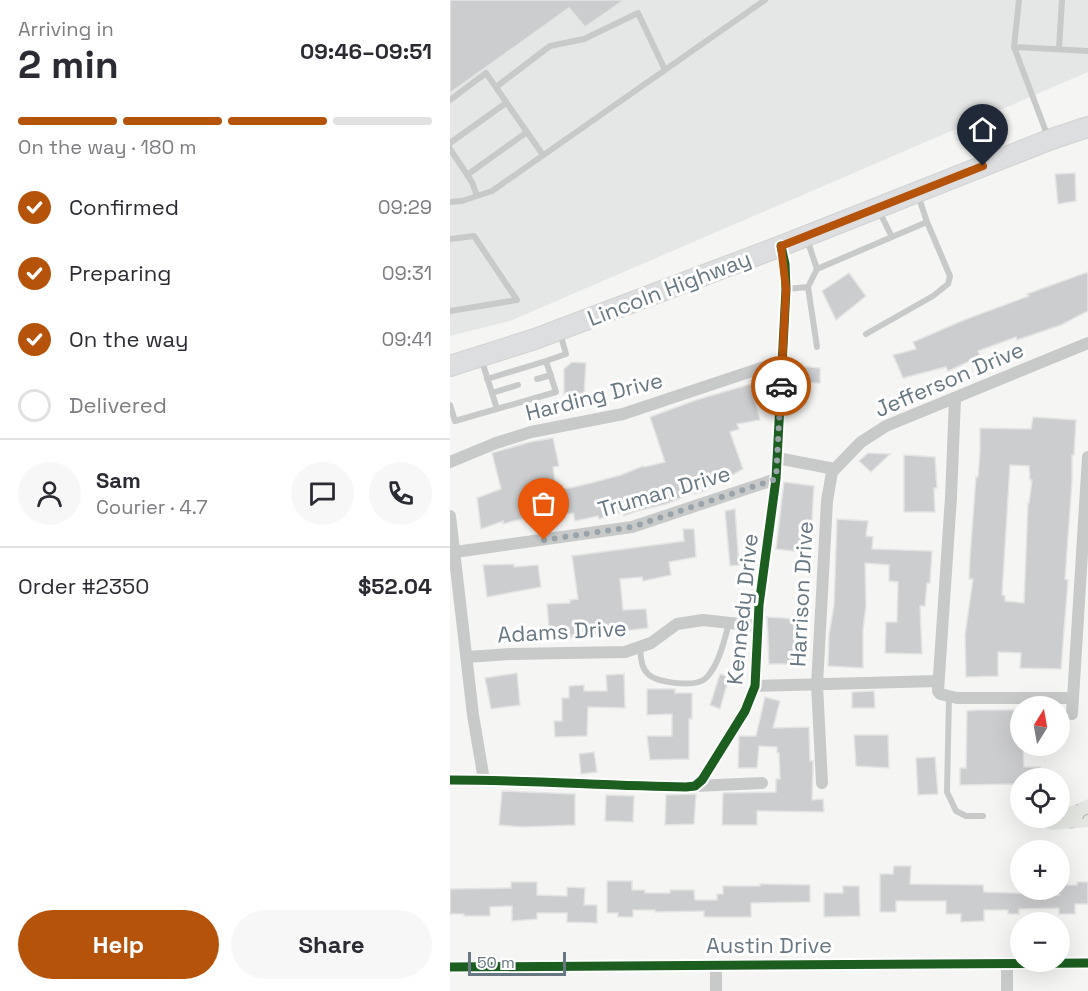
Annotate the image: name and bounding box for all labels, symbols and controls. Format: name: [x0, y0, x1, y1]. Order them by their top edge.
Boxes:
text: Arriving in: [18, 16, 114, 42]
text: 09:46–09:51: [300, 37, 432, 65]
text: 2 min: [18, 40, 119, 89]
pin: [957, 104, 1008, 166]
icon: home: [966, 113, 999, 146]
text: On the way · 180 m: [18, 134, 197, 160]
icon: check: [18, 191, 51, 224]
text: Confirmed: [69, 193, 179, 221]
text: 09:29: [378, 194, 432, 220]
street label: Lincoln Highway: [583, 244, 755, 332]
icon: check: [18, 257, 51, 290]
text: Preparing: [69, 259, 171, 287]
text: 09:31: [382, 260, 432, 286]
icon: check: [18, 323, 51, 356]
text: On the way: [69, 325, 188, 353]
text: 09:41: [382, 326, 432, 352]
street label: Jefferson Drive: [870, 335, 1028, 423]
courier: [751, 356, 811, 416]
street label: Harding Drive: [522, 365, 666, 427]
icon: car: [765, 370, 798, 403]
text: Delivered: [69, 391, 167, 419]
street label: Truman Drive: [595, 459, 733, 523]
button: person: [18, 462, 81, 525]
button: chat: [291, 462, 354, 525]
button: phone: [369, 462, 432, 525]
text: Sam: [96, 466, 141, 494]
pin: [518, 478, 569, 540]
icon: bag: [527, 487, 560, 520]
text: Courier · 4.7: [96, 494, 207, 520]
street label: Harrison Drive: [783, 520, 819, 668]
street label: Kennedy Drive: [720, 532, 764, 686]
text: Order #2350: [18, 572, 149, 600]
text: $52.04: [358, 572, 432, 600]
street label: Adams Drive: [497, 614, 627, 648]
north arrow: [1010, 696, 1070, 756]
map controls: [1010, 696, 1070, 972]
button: locate: [1010, 768, 1070, 828]
button: +: [1010, 840, 1070, 900]
button: Help: [18, 910, 219, 979]
button: Share: [231, 910, 432, 979]
button: −: [1010, 912, 1070, 972]
street label: Austin Drive: [706, 931, 832, 959]
scale bar: [468, 949, 566, 976]
text: 50 m: [477, 952, 515, 973]

